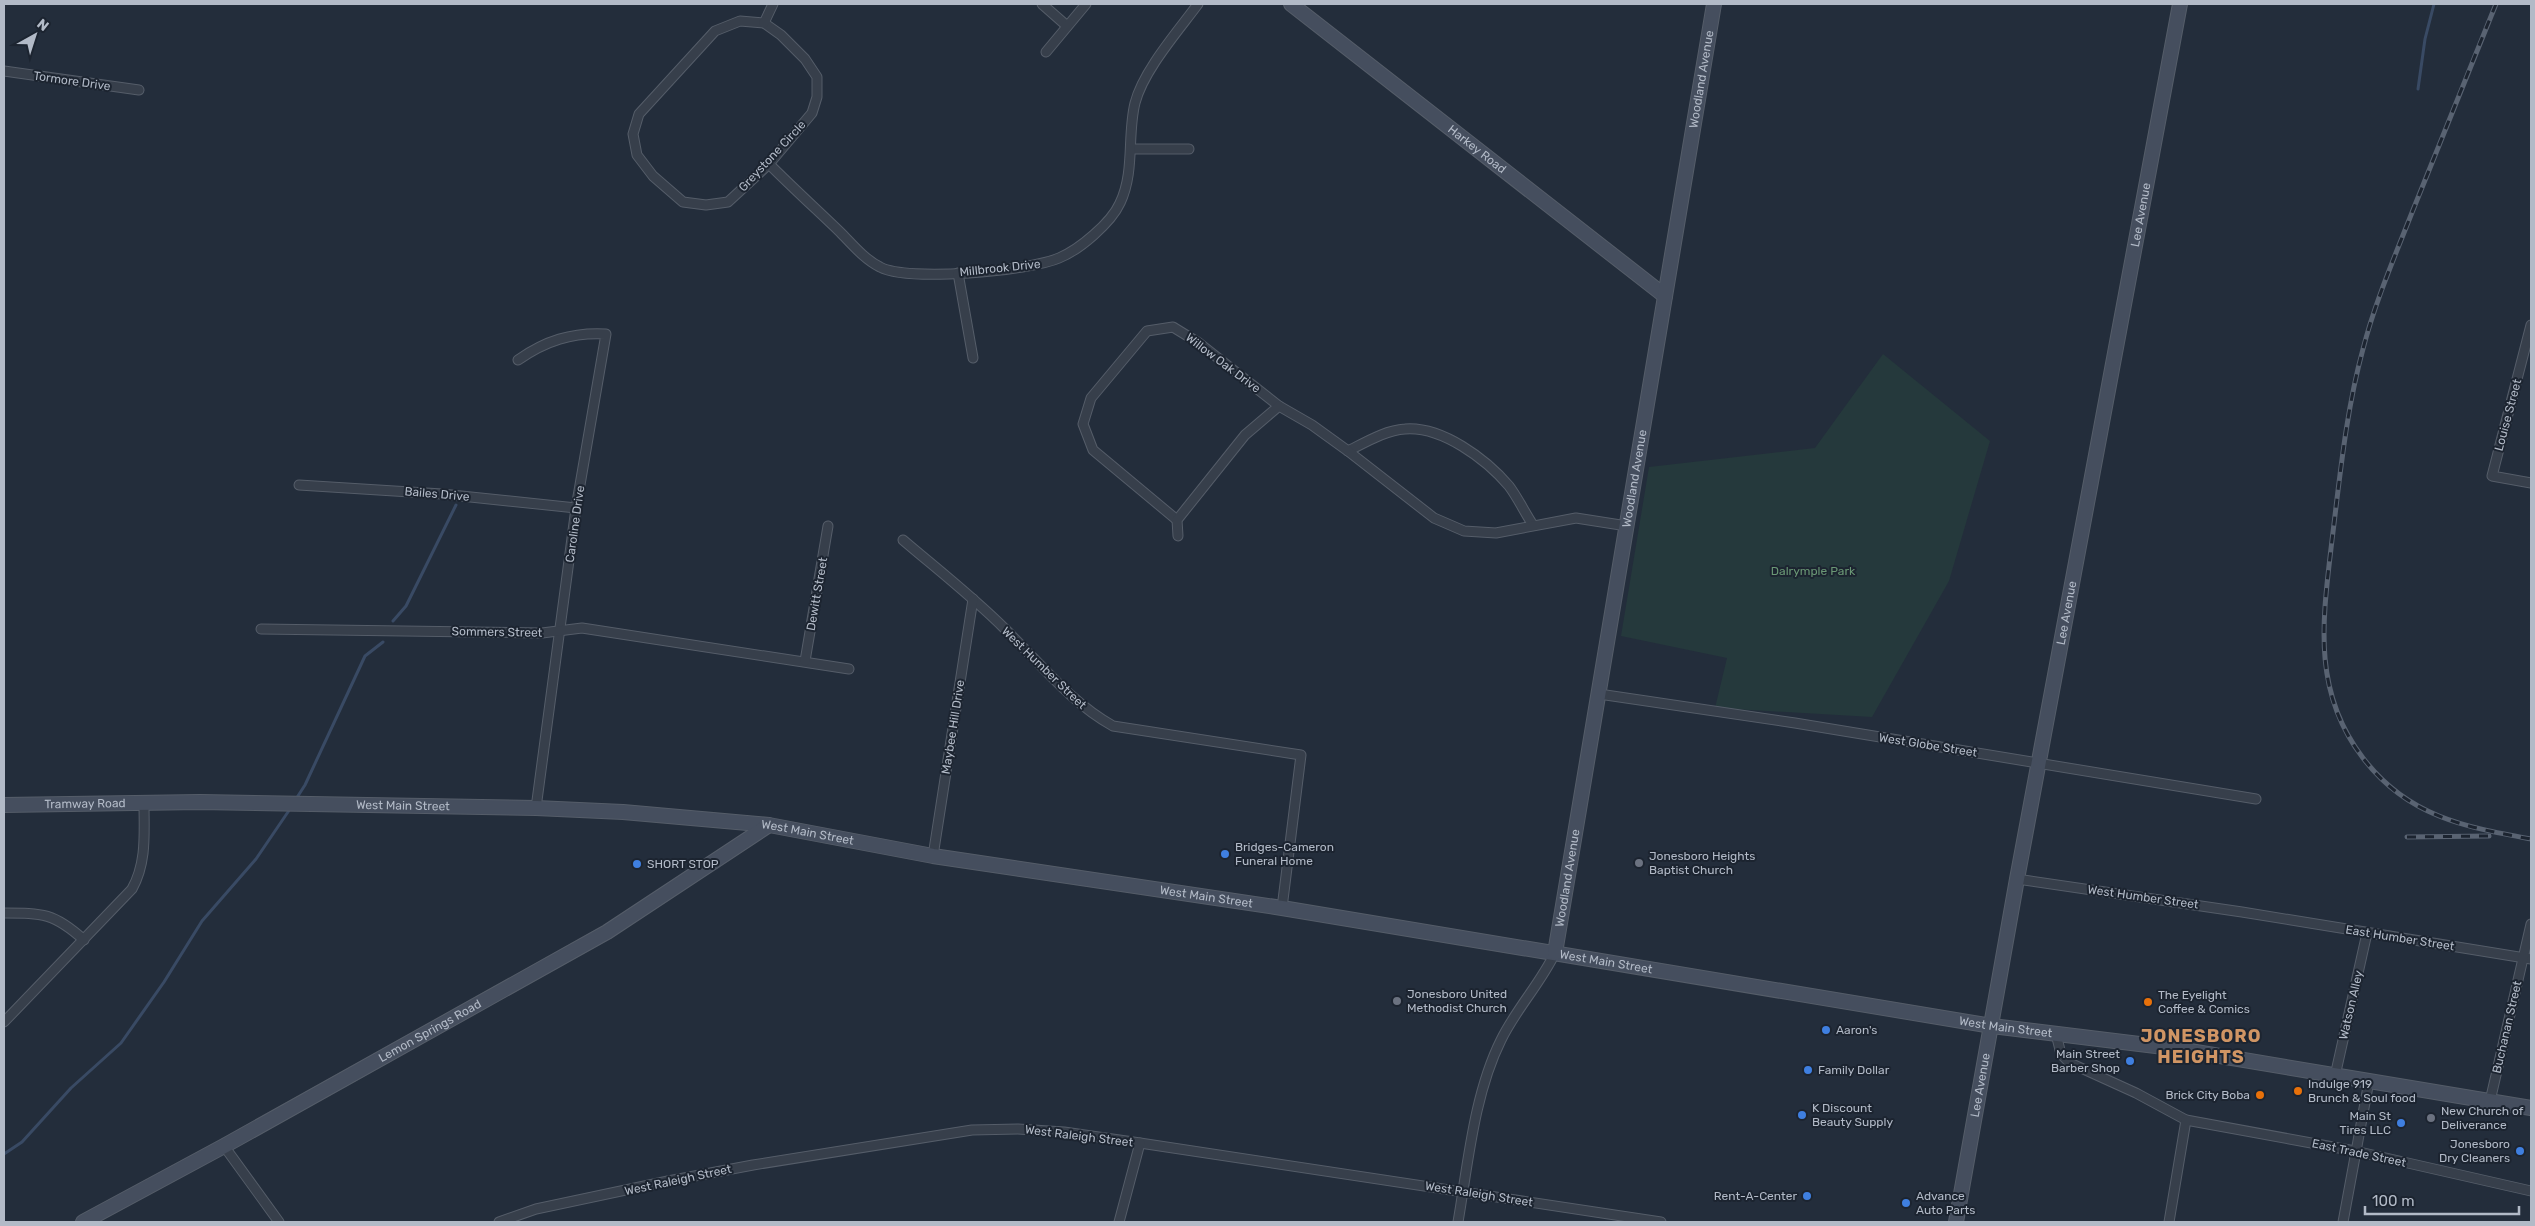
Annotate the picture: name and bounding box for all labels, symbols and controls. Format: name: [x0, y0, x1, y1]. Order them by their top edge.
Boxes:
north arrow: [10, 10, 60, 60]
text: N: [34, 16, 52, 35]
street label: Woodland Avenue: [1686, 29, 1717, 129]
street label: Tormore Drive: [33, 69, 112, 93]
street label: Greystone Circle: [736, 117, 809, 194]
street label: Harkey Road: [1445, 122, 1509, 176]
street label: Lee Avenue: [2128, 181, 2154, 248]
street label: Millbrook Drive: [959, 257, 1042, 279]
street label: Willow Oak Drive: [1183, 330, 1263, 396]
street label: Louise Street: [2492, 377, 2524, 453]
street label: Woodland Avenue: [1619, 428, 1650, 529]
street label: Bailes Drive: [404, 484, 470, 504]
street label: Caroline Drive: [563, 484, 587, 563]
street label: Dewitt Street: [804, 556, 830, 632]
park label: Dalrymple Park: [1771, 564, 1856, 578]
street label: Lee Avenue: [2054, 580, 2079, 646]
street label: Sommers Street: [452, 624, 543, 640]
street label: West Humber Street: [999, 624, 1089, 712]
street label: Maybee Hill Drive: [939, 679, 967, 775]
street label: West Globe Street: [1878, 730, 1978, 760]
street label: Tramway Road: [44, 796, 126, 811]
street label: West Main Street: [356, 798, 450, 813]
street label: West Main Street: [761, 817, 855, 848]
street label: Woodland Avenue: [1552, 828, 1583, 928]
place label: Bridges-Cameron Funeral Home: [1235, 840, 1334, 868]
marker: Bridges-Cameron Funeral Home: [1219, 848, 1231, 860]
place label: Jonesboro Heights Baptist Church: [1649, 849, 1755, 877]
place label: SHORT STOP: [647, 857, 719, 871]
marker: Jonesboro Heights Baptist Church: [1633, 857, 1645, 869]
marker: SHORT STOP: [631, 858, 643, 870]
street label: West Humber Street: [2087, 882, 2200, 912]
street label: West Main Street: [1159, 883, 1254, 911]
street label: East Humber Street: [2345, 922, 2456, 954]
street label: West Main Street: [1559, 947, 1654, 977]
street label: Watson Alley: [2336, 969, 2366, 1041]
street label: Buchanan Street: [2490, 979, 2525, 1075]
place label: Jonesboro United Methodist Church: [1407, 987, 1507, 1015]
place label: The Eyelight Coffee & Comics: [2158, 988, 2250, 1016]
marker: Jonesboro United Methodist Church: [1391, 995, 1403, 1007]
marker: The Eyelight Coffee & Comics: [2142, 996, 2154, 1008]
street label: Lemon Springs Road: [376, 997, 484, 1065]
street label: West Main Street: [1958, 1014, 2053, 1040]
place label: Aaron's: [1836, 1023, 1877, 1037]
marker: Aaron's: [1820, 1024, 1832, 1036]
district label: JONESBORO HEIGHTS: [2141, 1025, 2261, 1068]
place label: Main Street Barber Shop: [2051, 1047, 2120, 1075]
street label: Lee Avenue: [1968, 1052, 1993, 1118]
marker: Main Street Barber Shop: [2124, 1055, 2136, 1067]
place label: Family Dollar: [1818, 1063, 1890, 1077]
marker: Family Dollar: [1802, 1064, 1814, 1076]
place label: Indulge 919 Brunch & Soul food: [2308, 1077, 2416, 1105]
marker: Indulge 919 Brunch & Soul food: [2292, 1085, 2304, 1097]
place label: Brick City Boba: [2165, 1088, 2250, 1102]
marker: Brick City Boba: [2254, 1089, 2266, 1101]
place label: K Discount Beauty Supply: [1812, 1101, 1893, 1129]
place label: New Church of Deliverance: [2441, 1104, 2524, 1132]
marker: K Discount Beauty Supply: [1796, 1109, 1808, 1121]
place label: Main St Tires LLC: [2340, 1109, 2391, 1137]
marker: New Church of Deliverance: [2425, 1112, 2437, 1124]
marker: Main St Tires LLC: [2395, 1117, 2407, 1129]
street label: West Raleigh Street: [1024, 1122, 1134, 1150]
street label: East Trade Street: [2311, 1136, 2408, 1170]
place label: Jonesboro Dry Cleaners: [2439, 1137, 2510, 1165]
marker: Jonesboro Dry Cleaners: [2514, 1145, 2526, 1157]
street label: West Raleigh Street: [623, 1162, 733, 1198]
street label: West Raleigh Street: [1424, 1179, 1534, 1209]
scale bar: [2365, 1184, 2519, 1216]
place label: Rent-A-Center: [1714, 1189, 1797, 1203]
place label: Advance Auto Parts: [1916, 1189, 1975, 1217]
marker: Rent-A-Center: [1801, 1190, 1813, 1202]
text: 100 m: [2372, 1192, 2414, 1210]
marker: Advance Auto Parts: [1900, 1197, 1912, 1209]

